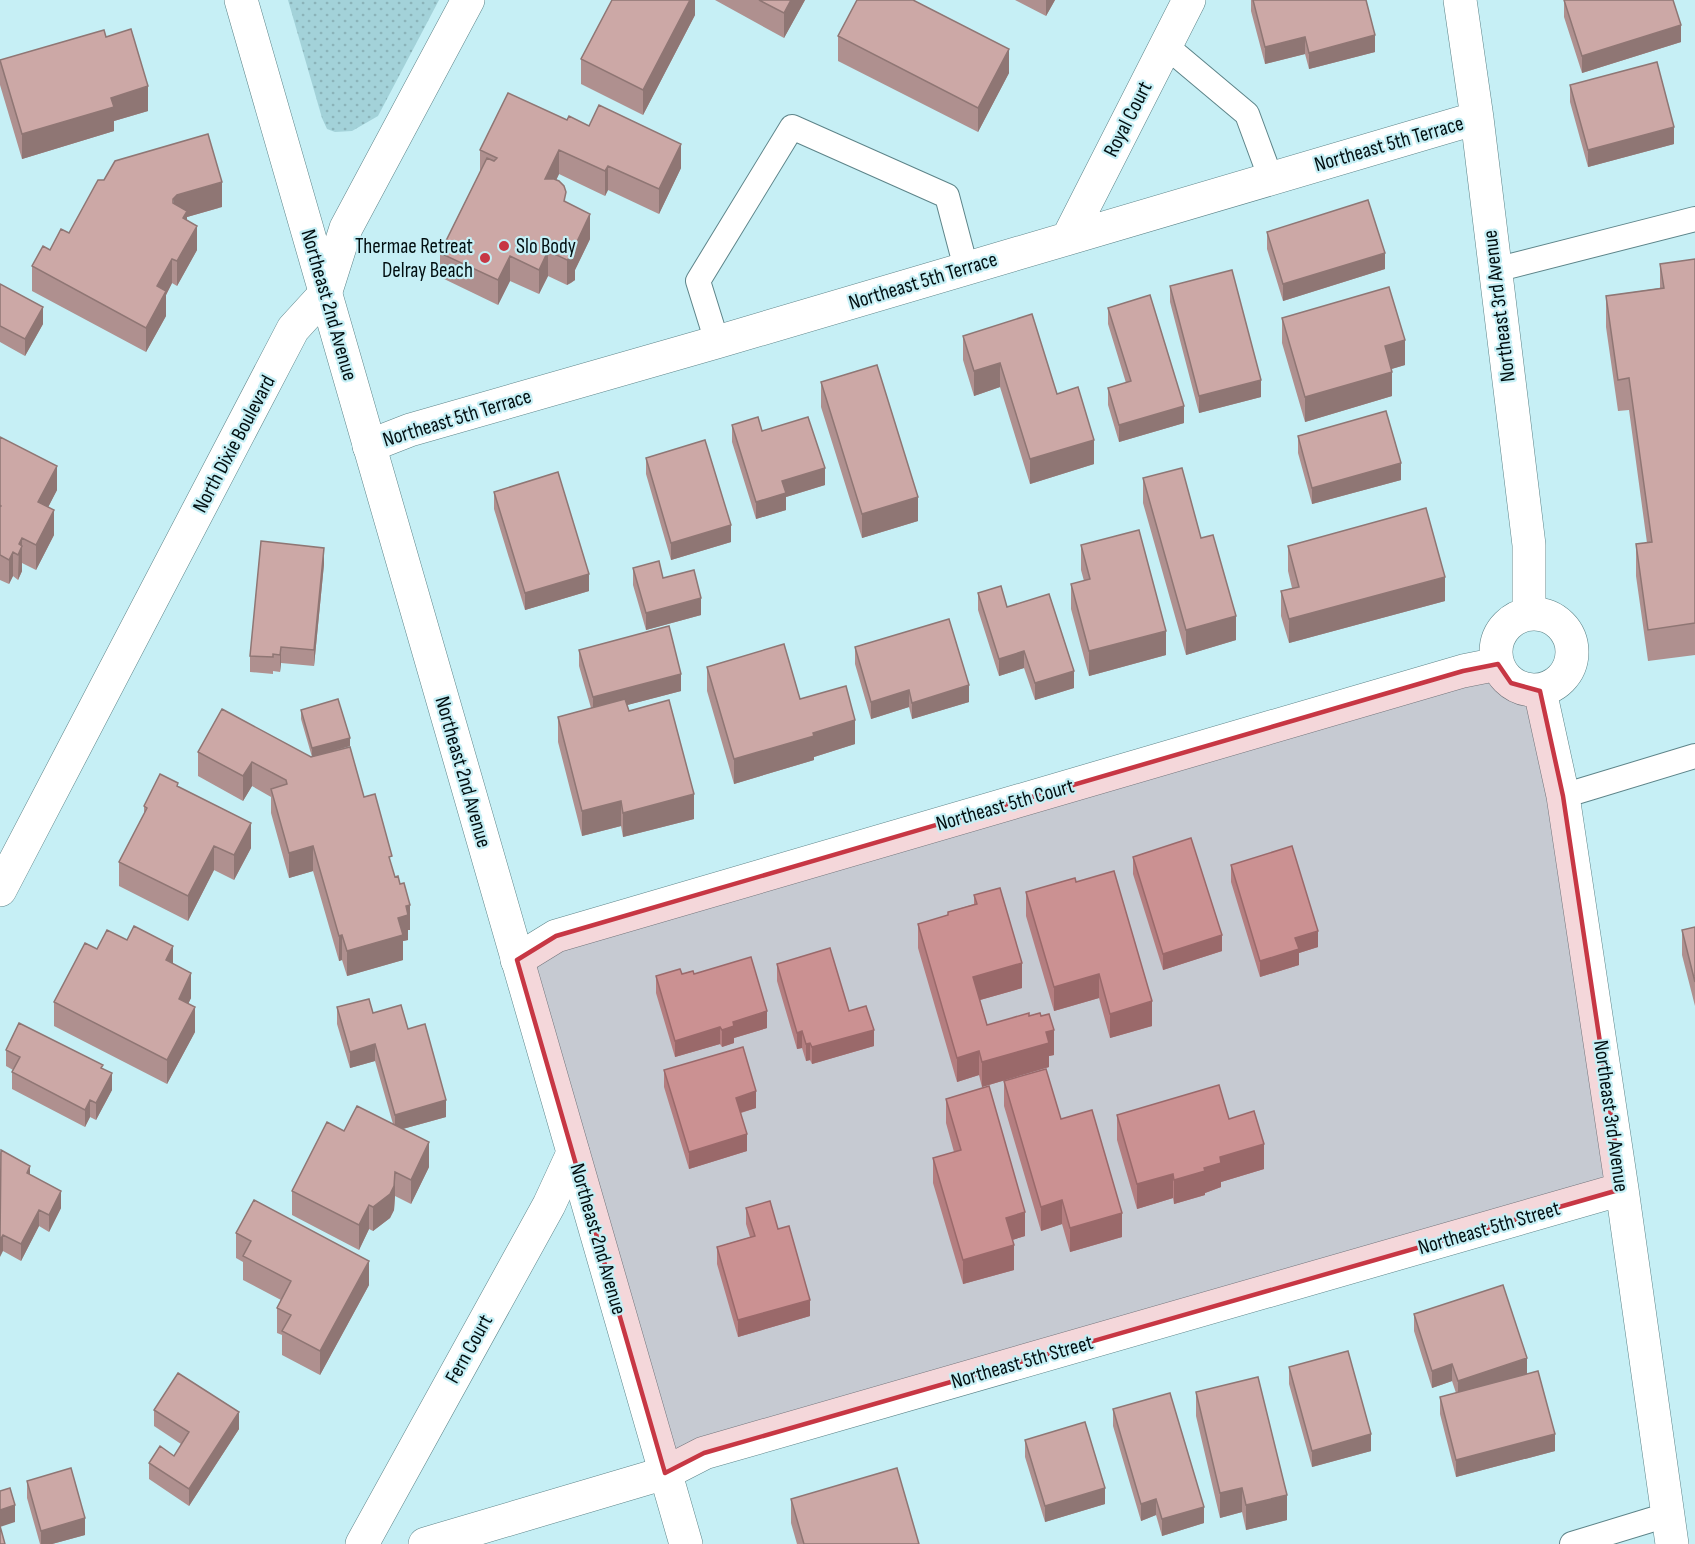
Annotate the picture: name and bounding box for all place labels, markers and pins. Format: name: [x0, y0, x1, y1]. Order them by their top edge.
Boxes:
place label: Thermae Retreat Delray Beach: [355, 234, 473, 283]
place label: Slo Body: [516, 234, 576, 259]
marker: Slo Body: [497, 239, 511, 253]
marker: Thermae Retreat Delray Beach: [478, 251, 492, 265]

